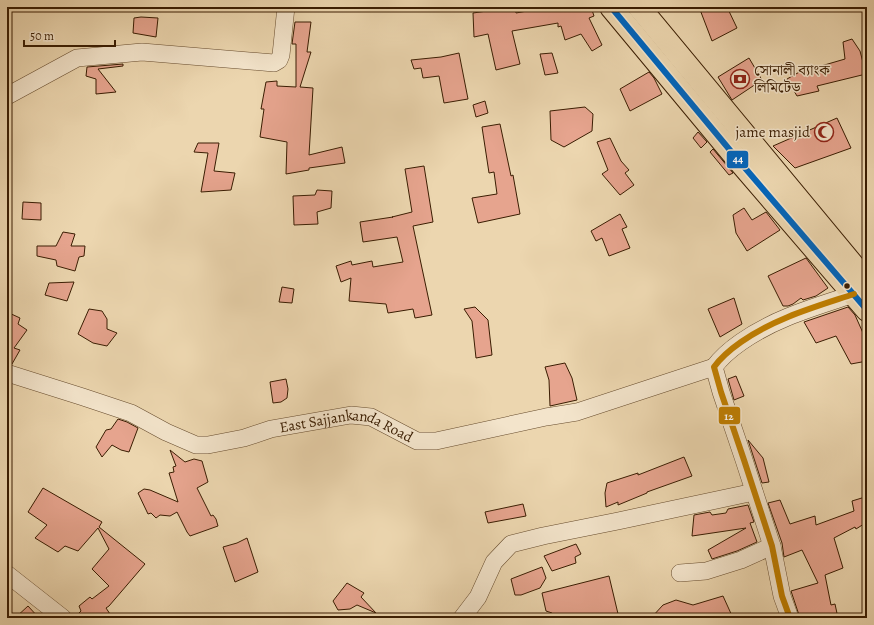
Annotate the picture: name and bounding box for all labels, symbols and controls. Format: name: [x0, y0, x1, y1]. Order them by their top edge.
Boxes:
scale bar: [24, 22, 115, 48]
text: 50 m: [30, 28, 54, 44]
place label: সোনালী ব্যাংক লিমিটেড: [753, 60, 830, 97]
bank icon: সোনালী ব্যাংক লিমিটেড: [729, 68, 751, 90]
mosque icon: jame masjid: [813, 121, 835, 143]
place label: jame masjid: [736, 122, 811, 142]
line badge: 44: [726, 150, 749, 169]
text: 44: [733, 152, 743, 167]
unlabelled marker: [842, 281, 852, 291]
street label: East Sajjankanda Road: [278, 405, 417, 448]
line badge: 12: [718, 406, 741, 425]
text: 12: [724, 409, 734, 424]

